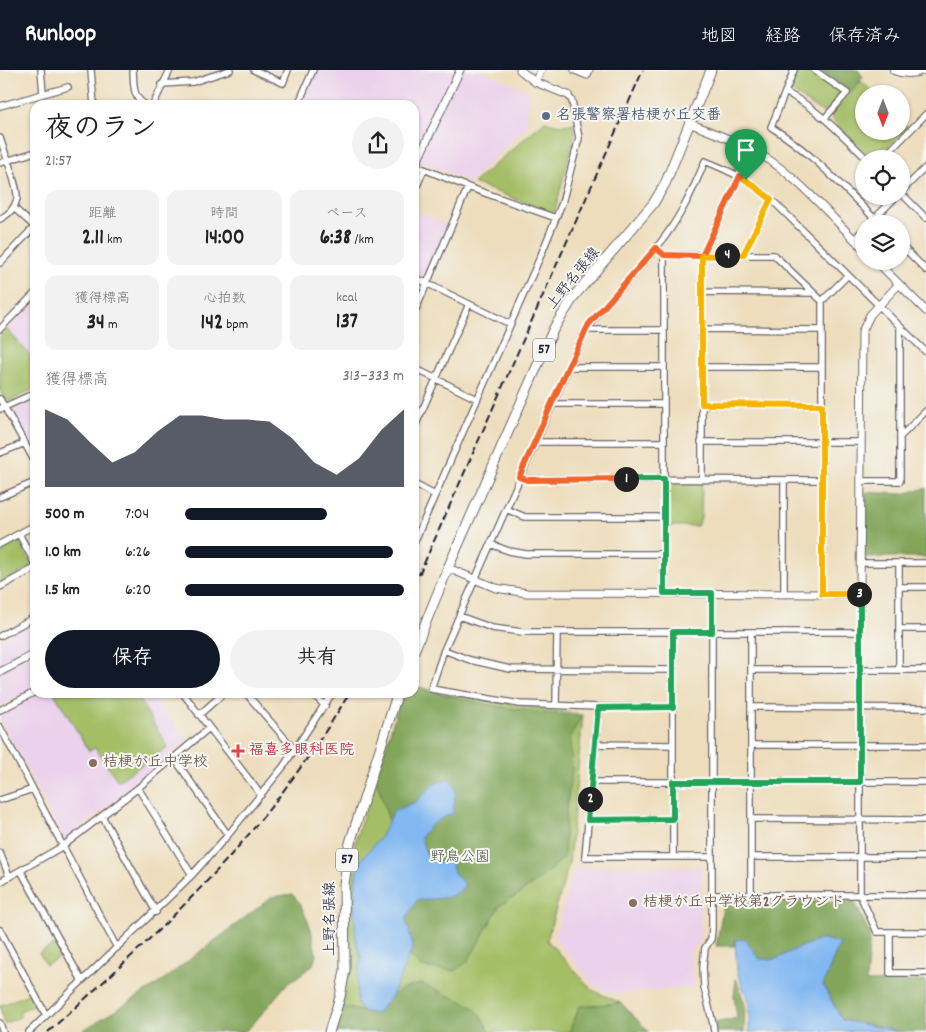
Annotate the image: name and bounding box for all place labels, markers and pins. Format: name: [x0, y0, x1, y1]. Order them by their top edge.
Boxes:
place label: 名張警察署桔梗が丘交番: [556, 105, 721, 127]
marker: 名張警察署桔梗が丘交番: [540, 110, 552, 122]
pin: [725, 129, 767, 180]
pin: 4: [714, 242, 740, 268]
pin: 1: [614, 466, 638, 492]
pin: 3: [846, 582, 872, 606]
place label: 福喜多眼科医院: [249, 740, 354, 762]
marker: 福喜多眼科医院: [231, 744, 245, 758]
place label: 桔梗が丘中学校: [103, 752, 208, 774]
marker: 桔梗が丘中学校: [87, 757, 99, 769]
pin: 2: [578, 786, 602, 812]
place label: 桔梗が丘中学校第2グラウンド: [643, 892, 845, 914]
marker: 桔梗が丘中学校第2グラウンド: [627, 897, 639, 909]

